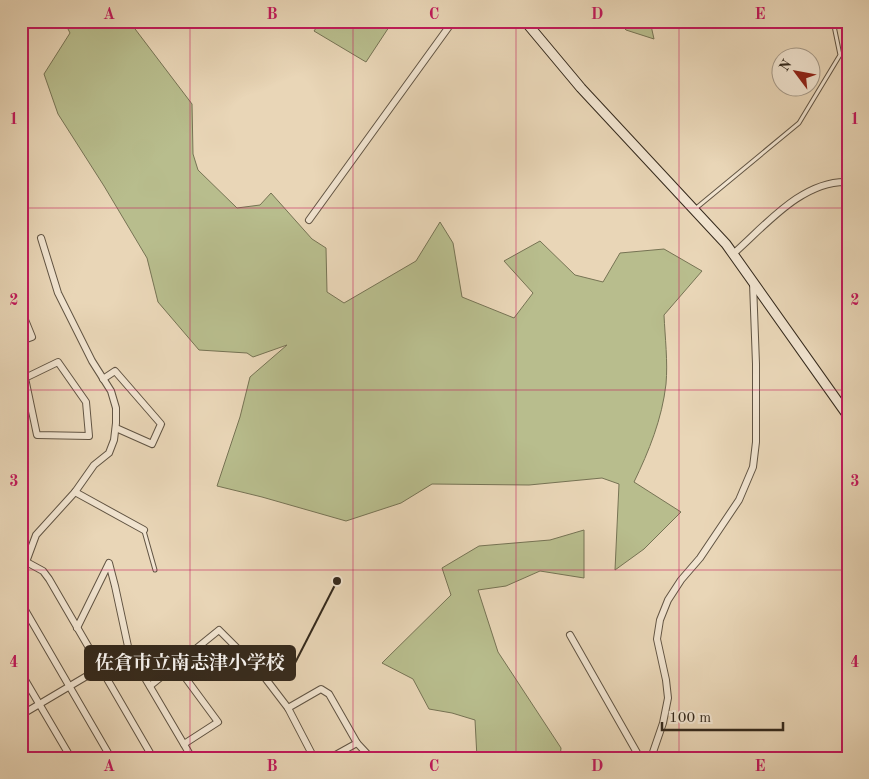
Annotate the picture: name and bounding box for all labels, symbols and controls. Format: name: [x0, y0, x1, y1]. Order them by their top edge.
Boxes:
text: A: [103, 7, 115, 23]
text: B: [266, 7, 278, 23]
text: C: [429, 7, 439, 23]
text: D: [591, 7, 603, 23]
text: E: [754, 7, 766, 23]
north arrow: [772, 48, 822, 98]
text: N: [777, 57, 795, 74]
text: 1: [9, 112, 19, 128]
text: 1: [850, 112, 860, 128]
text: 2: [9, 293, 19, 309]
text: 2: [850, 293, 860, 309]
text: 3: [9, 474, 19, 490]
text: 3: [850, 474, 860, 490]
callout: 佐倉市立南志津小学校: [85, 646, 295, 680]
text: 佐倉市立南志津小学校: [95, 652, 285, 674]
text: 4: [9, 655, 19, 671]
text: 4: [850, 655, 860, 671]
scale bar: [662, 699, 783, 731]
text: 100 m: [669, 711, 711, 726]
text: A: [103, 759, 115, 775]
text: B: [266, 759, 278, 775]
text: C: [429, 759, 439, 775]
text: D: [591, 759, 603, 775]
text: E: [754, 759, 766, 775]

